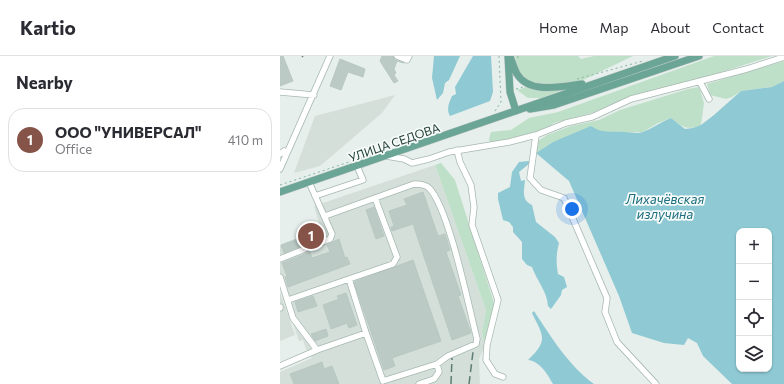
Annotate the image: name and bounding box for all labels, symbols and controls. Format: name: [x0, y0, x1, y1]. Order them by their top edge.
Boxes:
text: Kartio: [20, 16, 76, 39]
text: Home: [539, 19, 578, 36]
text: Map: [600, 19, 628, 36]
text: About: [650, 19, 690, 36]
text: Contact: [712, 19, 764, 36]
text: Nearby: [16, 72, 73, 93]
street label: УЛИЦА СЕДОВА: [347, 120, 441, 164]
text: ООО "УНИВЕРСАЛ": [55, 123, 202, 141]
text: 1: [27, 132, 33, 148]
text: 410 m: [228, 132, 263, 148]
text: Office: [55, 141, 92, 157]
water label: Лихачёвская излучина: [625, 191, 704, 222]
your location: [562, 199, 582, 219]
pin: 1: [298, 221, 324, 251]
map controls: [736, 228, 772, 372]
button: +: [736, 228, 772, 264]
button: −: [736, 264, 772, 300]
button: locate: [736, 300, 772, 336]
button: layers: [736, 336, 772, 372]

